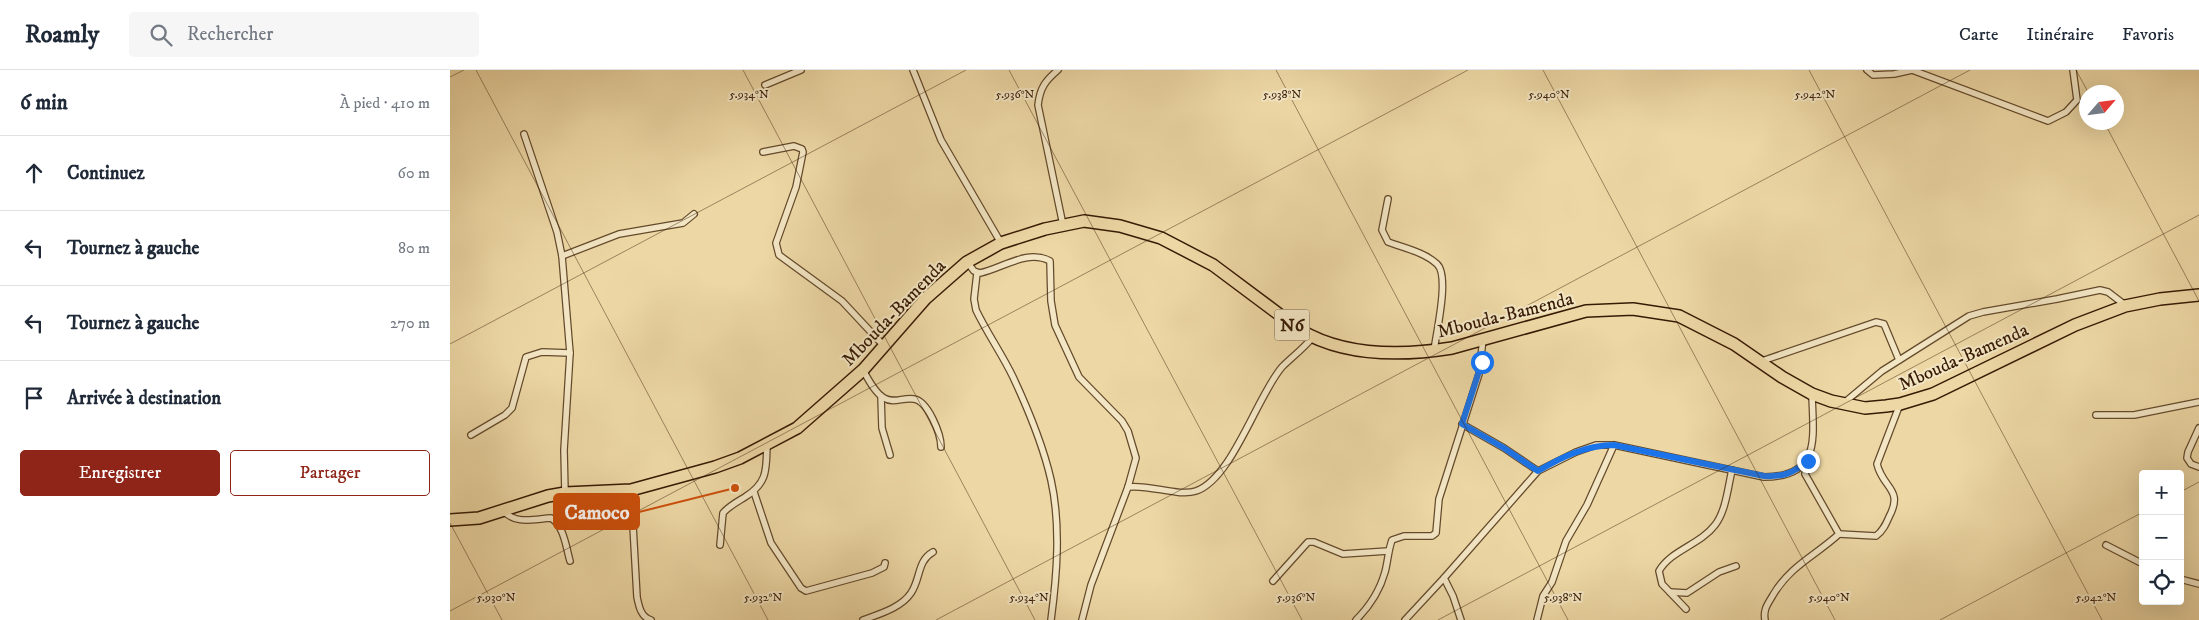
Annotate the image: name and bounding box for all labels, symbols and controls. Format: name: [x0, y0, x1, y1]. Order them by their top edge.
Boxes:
search box: [129, 12, 479, 57]
text: Roamly: [25, 20, 99, 50]
icon: search: [147, 21, 175, 49]
text: Rechercher: [187, 23, 273, 46]
text: Carte: [1959, 24, 1999, 46]
text: Itinéraire: [2027, 24, 2094, 46]
text: Favoris: [2122, 24, 2174, 46]
north arrow: [2079, 85, 2124, 130]
text: 5.934°N: [729, 87, 769, 102]
text: 5.936°N: [996, 87, 1035, 102]
text: 5.938°N: [1263, 87, 1301, 102]
text: 5.940°N: [1528, 87, 1570, 102]
text: 5.942°N: [1795, 87, 1836, 102]
text: 6 min: [20, 90, 68, 116]
text: À pied · 410 m: [340, 93, 430, 113]
icon: ahead: [20, 159, 48, 187]
text: Continuez: [67, 162, 145, 185]
text: 60 m: [398, 163, 430, 183]
icon: left: [20, 234, 48, 262]
text: Tournez à gauche: [67, 237, 199, 260]
text: 80 m: [398, 238, 430, 258]
street label: Mbouda-Bamenda: [837, 255, 951, 371]
street label: Mbouda-Bamenda: [1435, 287, 1576, 343]
icon: left: [20, 309, 48, 337]
road number: N6: [1274, 310, 1310, 340]
text: Tournez à gauche: [67, 312, 199, 335]
text: 270 m: [390, 313, 430, 333]
street label: Mbouda-Bamenda: [1895, 318, 2032, 396]
route start: [1471, 351, 1494, 374]
icon: arrive: [20, 384, 48, 412]
text: Arrivée à destination: [67, 387, 221, 410]
button: Enregistrer: [20, 450, 220, 496]
button: Partager: [230, 450, 430, 496]
route end: [1797, 450, 1820, 473]
map controls: [2139, 470, 2184, 605]
button: +: [2139, 470, 2184, 515]
callout: Camoco: [554, 494, 639, 529]
text: Camoco: [565, 501, 630, 526]
button: −: [2139, 515, 2184, 560]
button: locate: [2139, 560, 2184, 605]
text: 5.930°N: [476, 590, 516, 605]
text: 5.932°N: [744, 590, 782, 605]
text: 5.934°N: [1009, 590, 1049, 605]
text: 5.936°N: [1277, 590, 1316, 605]
text: 5.938°N: [1544, 590, 1582, 605]
text: 5.940°N: [1808, 590, 1850, 605]
text: 5.942°N: [2076, 590, 2117, 605]

